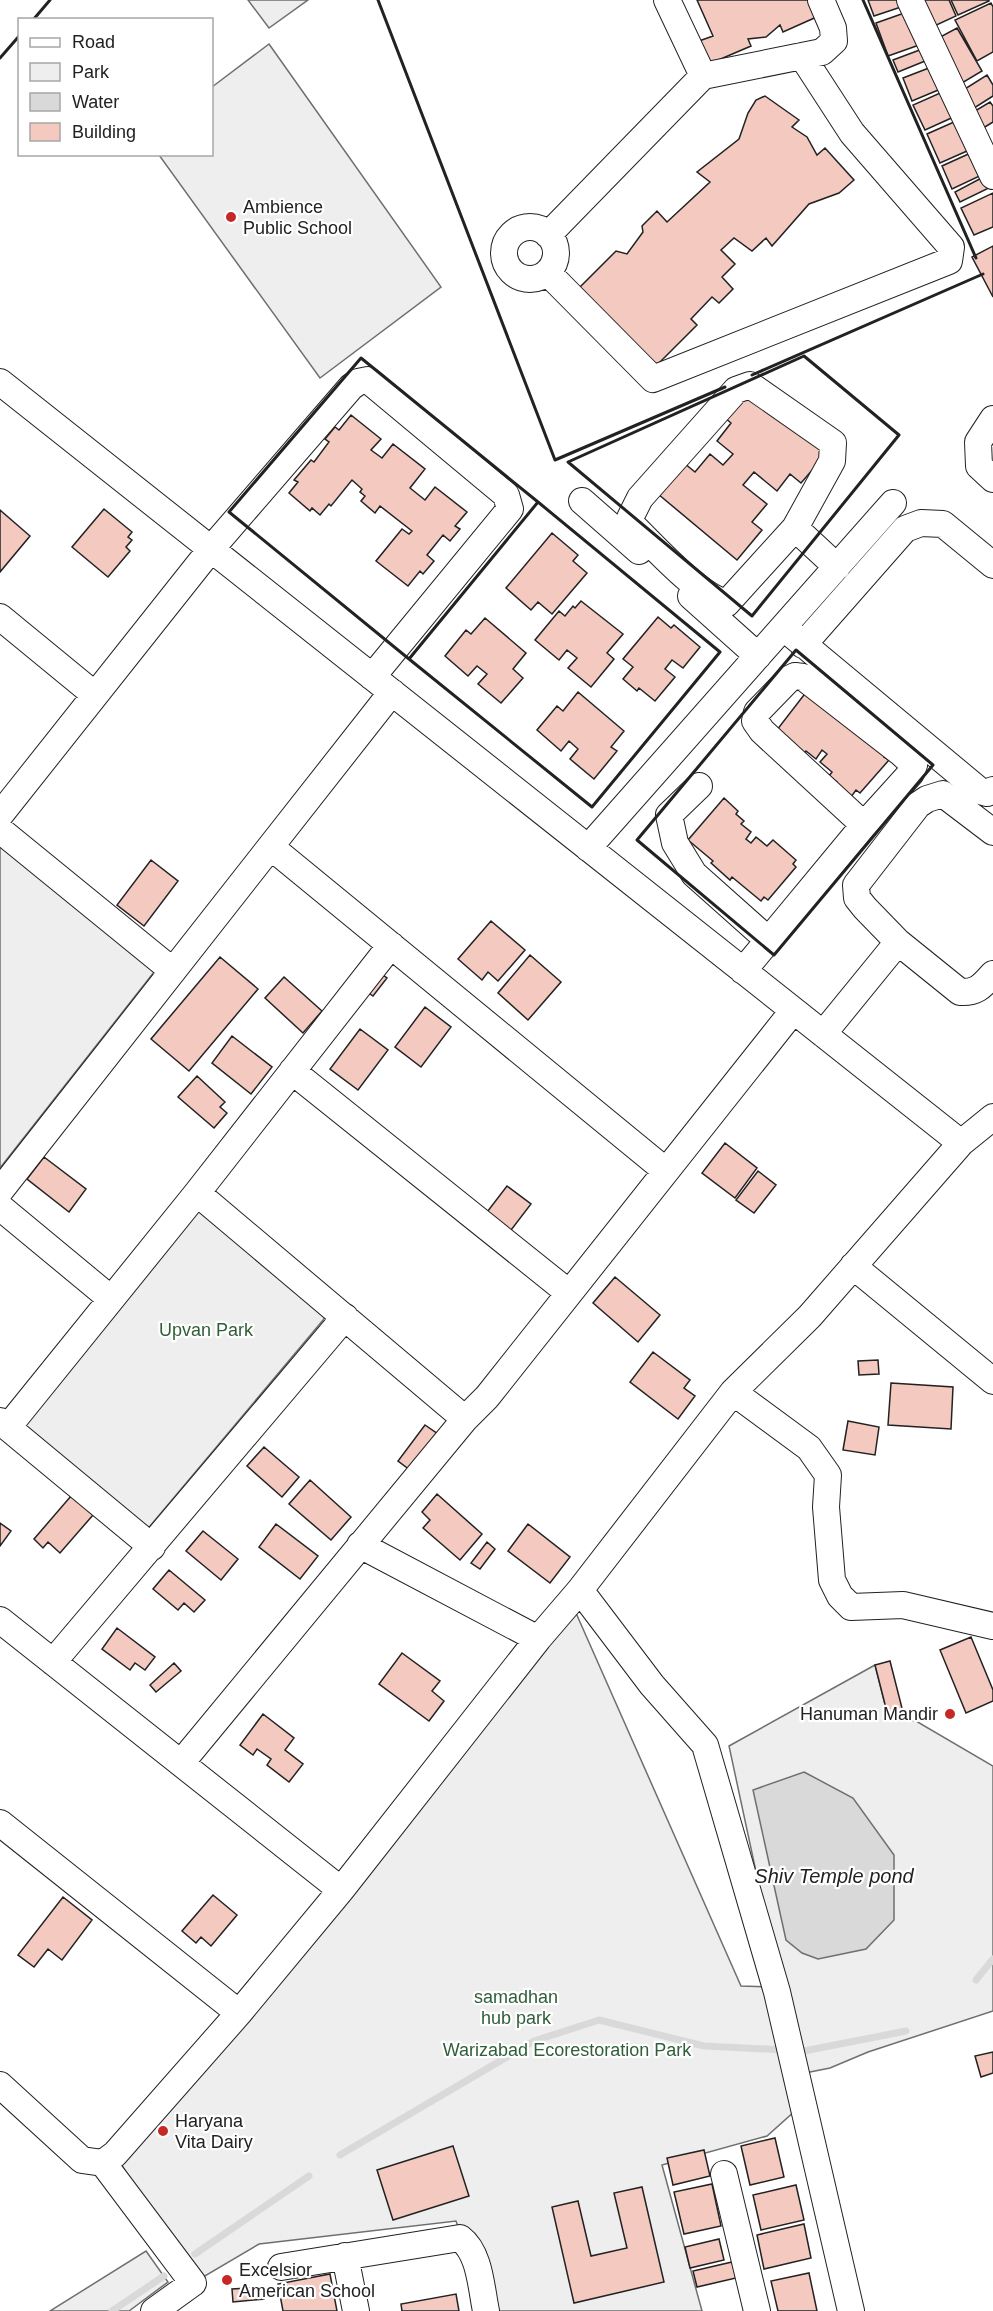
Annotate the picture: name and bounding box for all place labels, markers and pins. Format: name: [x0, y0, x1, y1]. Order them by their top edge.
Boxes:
place label: Ambience Public School: [243, 197, 352, 238]
marker: Ambience Public School: [224, 210, 238, 224]
place label: Hanuman Mandir: [800, 1704, 938, 1724]
marker: Hanuman Mandir: [943, 1707, 957, 1721]
place label: Haryana Vita Dairy: [175, 2111, 253, 2152]
marker: Haryana Vita Dairy: [156, 2124, 170, 2138]
place label: Excelsior American School: [239, 2260, 375, 2301]
marker: Excelsior American School: [220, 2273, 234, 2287]

